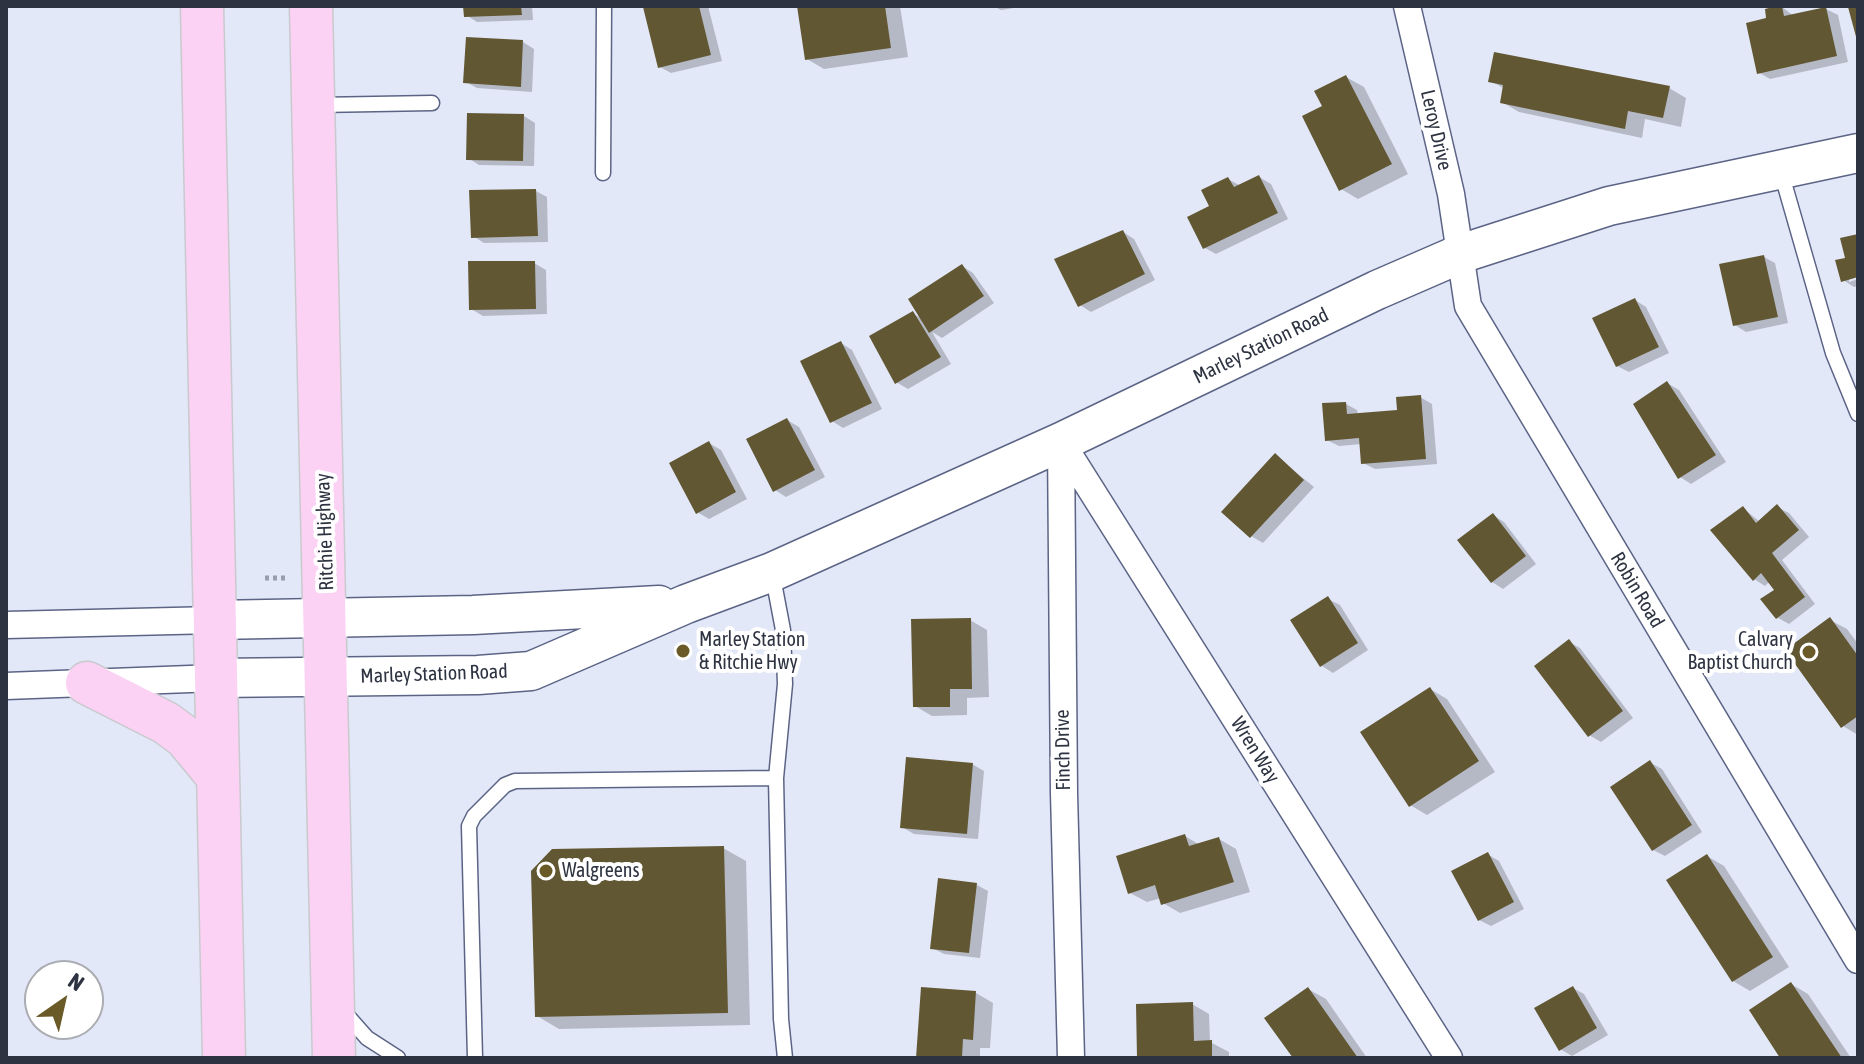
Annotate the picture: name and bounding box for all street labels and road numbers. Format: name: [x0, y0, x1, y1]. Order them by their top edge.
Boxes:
street label: Leroy Drive: [1415, 87, 1457, 173]
street label: Marley Station Road: [1189, 303, 1333, 389]
street label: Ritchie Highway: [311, 473, 339, 591]
street label: Robin Road: [1605, 548, 1669, 632]
street label: Marley Station Road: [360, 659, 508, 689]
street label: Finch Drive: [1050, 709, 1076, 791]
street label: Wren Way: [1225, 713, 1285, 787]

